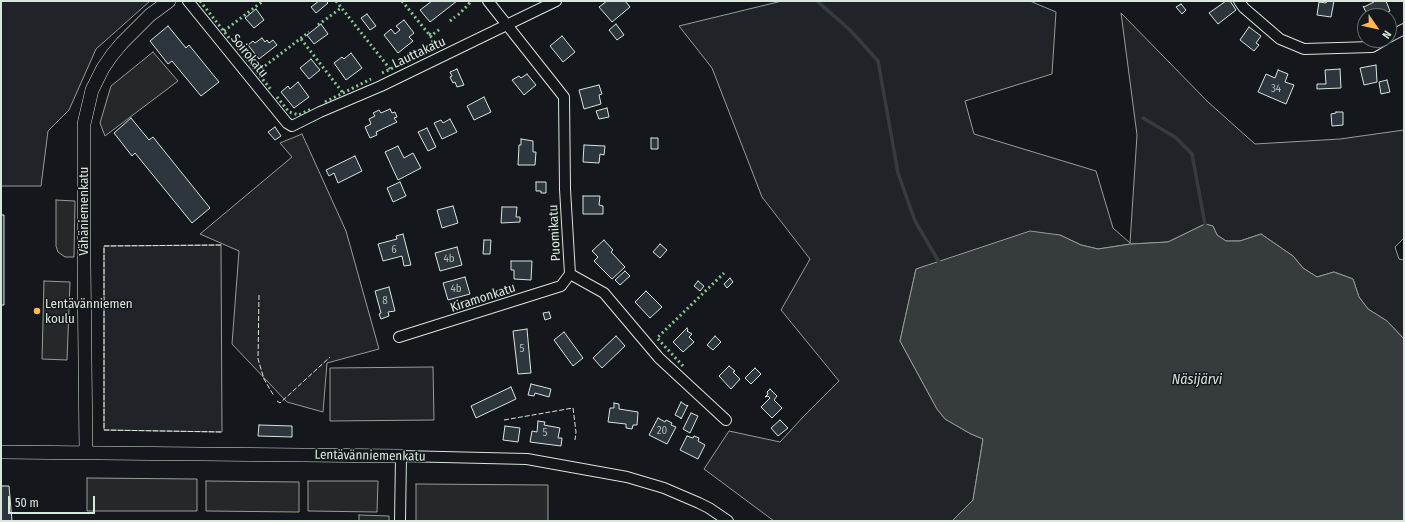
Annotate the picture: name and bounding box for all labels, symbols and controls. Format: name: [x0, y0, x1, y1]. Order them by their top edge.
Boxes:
north arrow: [1357, 8, 1397, 48]
text: N: [1379, 28, 1394, 41]
street label: Soirokatu: [227, 31, 271, 81]
street label: Lauttakatu: [390, 34, 448, 72]
house number: 34: [1271, 82, 1281, 96]
street label: Vähäniemenkatu: [76, 167, 92, 255]
street label: Puomikatu: [546, 204, 564, 262]
house number: 6: [391, 243, 397, 257]
house number: 4b: [443, 252, 455, 266]
street label: Kiramonkatu: [448, 280, 518, 316]
house number: 4b: [450, 282, 462, 296]
house number: 8: [382, 294, 388, 308]
place label: Lentävänniemen koulu: [45, 296, 133, 327]
marker: Lentävänniemen koulu: [32, 306, 42, 316]
house number: 5: [519, 342, 525, 356]
water label: Näsijärvi: [1172, 372, 1222, 388]
house number: 20: [657, 424, 667, 438]
house number: 5: [542, 426, 548, 440]
street label: Lentävänniemenkatu: [314, 447, 426, 465]
scale bar: [10, 488, 97, 514]
text: 50 m: [15, 496, 39, 510]

